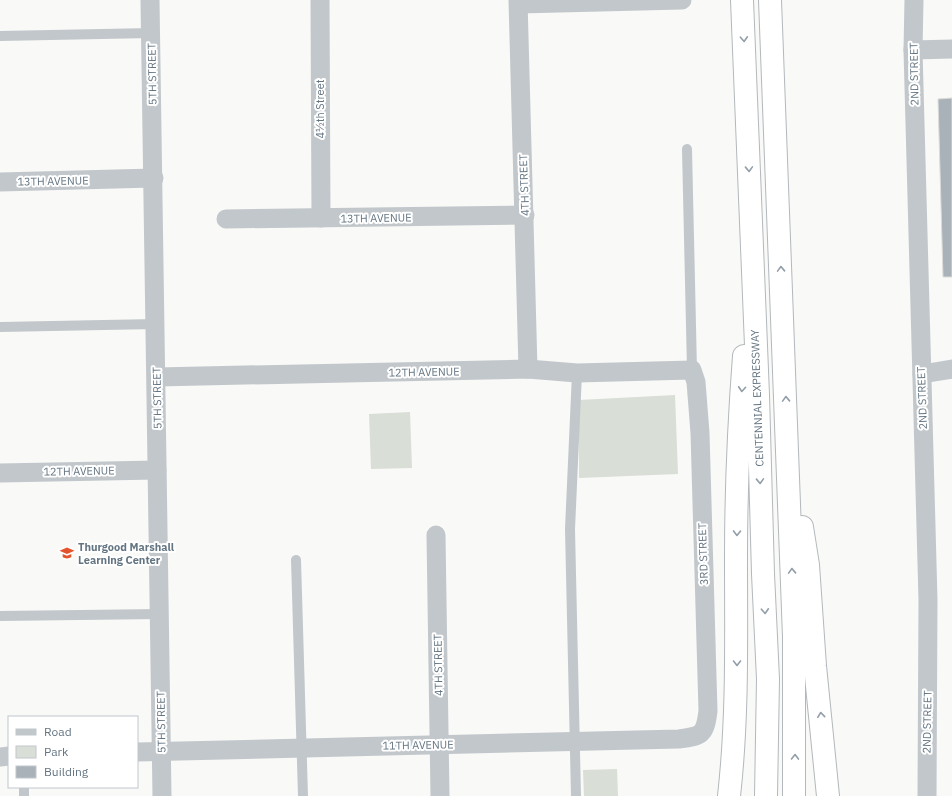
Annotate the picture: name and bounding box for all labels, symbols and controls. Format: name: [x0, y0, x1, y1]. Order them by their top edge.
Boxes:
one-way arrow: [739, 36, 748, 42]
street label: 5TH STREET: [144, 42, 160, 105]
street label: 2ND STREET: [906, 42, 922, 106]
street label: 4½th Street: [313, 79, 327, 139]
street label: 4TH STREET: [516, 153, 532, 216]
one-way arrow: [744, 166, 753, 172]
street label: 13TH AVENUE: [17, 173, 89, 189]
street label: 13TH AVENUE: [340, 210, 412, 226]
one-way arrow: [777, 266, 786, 272]
street label: CENTENNIAL EXPRESSWAY: [748, 329, 766, 467]
street label: 12TH AVENUE: [388, 364, 460, 380]
street label: 5TH STREET: [149, 366, 165, 429]
street label: 2ND STREET: [914, 366, 930, 430]
one-way arrow: [737, 386, 746, 392]
one-way arrow: [782, 396, 790, 402]
street label: 12TH AVENUE: [43, 463, 115, 479]
one-way arrow: [756, 478, 764, 484]
street label: 3RD STREET: [695, 522, 711, 585]
one-way arrow: [733, 530, 741, 536]
place label: Thurgood Marshall Learning Center: [78, 540, 175, 567]
school or university icon: Thurgood Marshall Learning Center: [59, 545, 75, 561]
one-way arrow: [788, 568, 796, 574]
one-way arrow: [760, 608, 769, 614]
street label: 4TH STREET: [430, 633, 446, 696]
one-way arrow: [733, 660, 741, 666]
street label: 5TH STREET: [153, 690, 169, 753]
street label: 2ND STREET: [919, 690, 935, 754]
one-way arrow: [817, 712, 826, 718]
legend: [8, 716, 138, 788]
text: Road: [44, 724, 72, 739]
street label: 11TH AVENUE: [382, 737, 454, 753]
text: Park: [44, 744, 69, 759]
one-way arrow: [791, 754, 799, 760]
text: Building: [44, 764, 89, 779]

